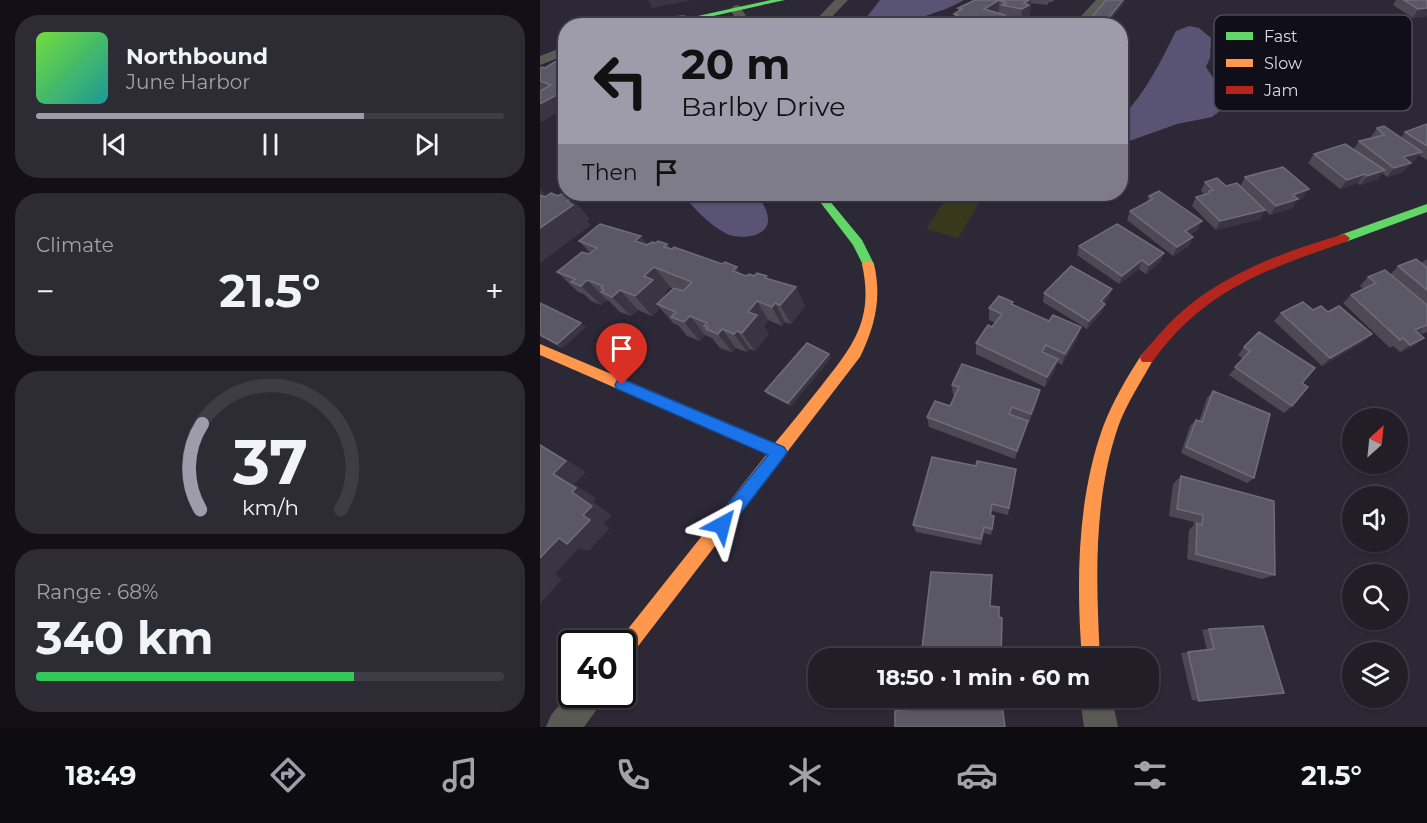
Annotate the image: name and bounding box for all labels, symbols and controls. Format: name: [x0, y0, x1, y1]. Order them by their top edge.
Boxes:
legend: [1214, 15, 1412, 111]
text: Fast: [1264, 27, 1298, 46]
text: 20 m: [681, 38, 790, 90]
icon: left: [582, 42, 660, 120]
text: Northbound: [126, 43, 268, 70]
text: Slow: [1264, 54, 1302, 73]
text: June Harbor: [126, 70, 250, 94]
text: Jam: [1263, 81, 1298, 100]
text: Barlby Drive: [681, 90, 846, 123]
icon: previous: [98, 128, 131, 161]
icon: pause: [254, 128, 287, 161]
icon: next: [410, 128, 443, 161]
icon: arrive: [650, 156, 683, 189]
text: Then: [582, 159, 638, 186]
text: Climate: [36, 233, 114, 257]
text: 21.5°: [219, 263, 321, 318]
text: −: [36, 271, 55, 311]
text: +: [485, 271, 504, 311]
pin: [596, 323, 647, 385]
icon: arrive: [605, 332, 638, 365]
north arrow: [1342, 408, 1408, 474]
map controls: [1342, 408, 1408, 708]
text: 37: [231, 424, 308, 500]
button: sound: [1342, 486, 1408, 552]
position arrow: [690, 493, 754, 557]
text: km/h: [241, 494, 299, 520]
button: search: [1342, 564, 1408, 630]
text: Range · 68%: [36, 580, 158, 604]
text: 340 km: [36, 610, 213, 665]
speed limit sign: 40: [558, 630, 636, 708]
button: layers: [1342, 642, 1408, 708]
text: 18:50 · 1 min · 60 m: [877, 664, 1090, 691]
icon: directions: [267, 754, 309, 796]
icon: music: [439, 754, 481, 796]
icon: phone: [612, 754, 654, 796]
icon: climate: [784, 754, 826, 796]
icon: car: [956, 754, 998, 796]
icon: filters: [1129, 754, 1171, 796]
text: 18:49: [65, 759, 136, 792]
text: 21.5°: [1301, 759, 1362, 792]

